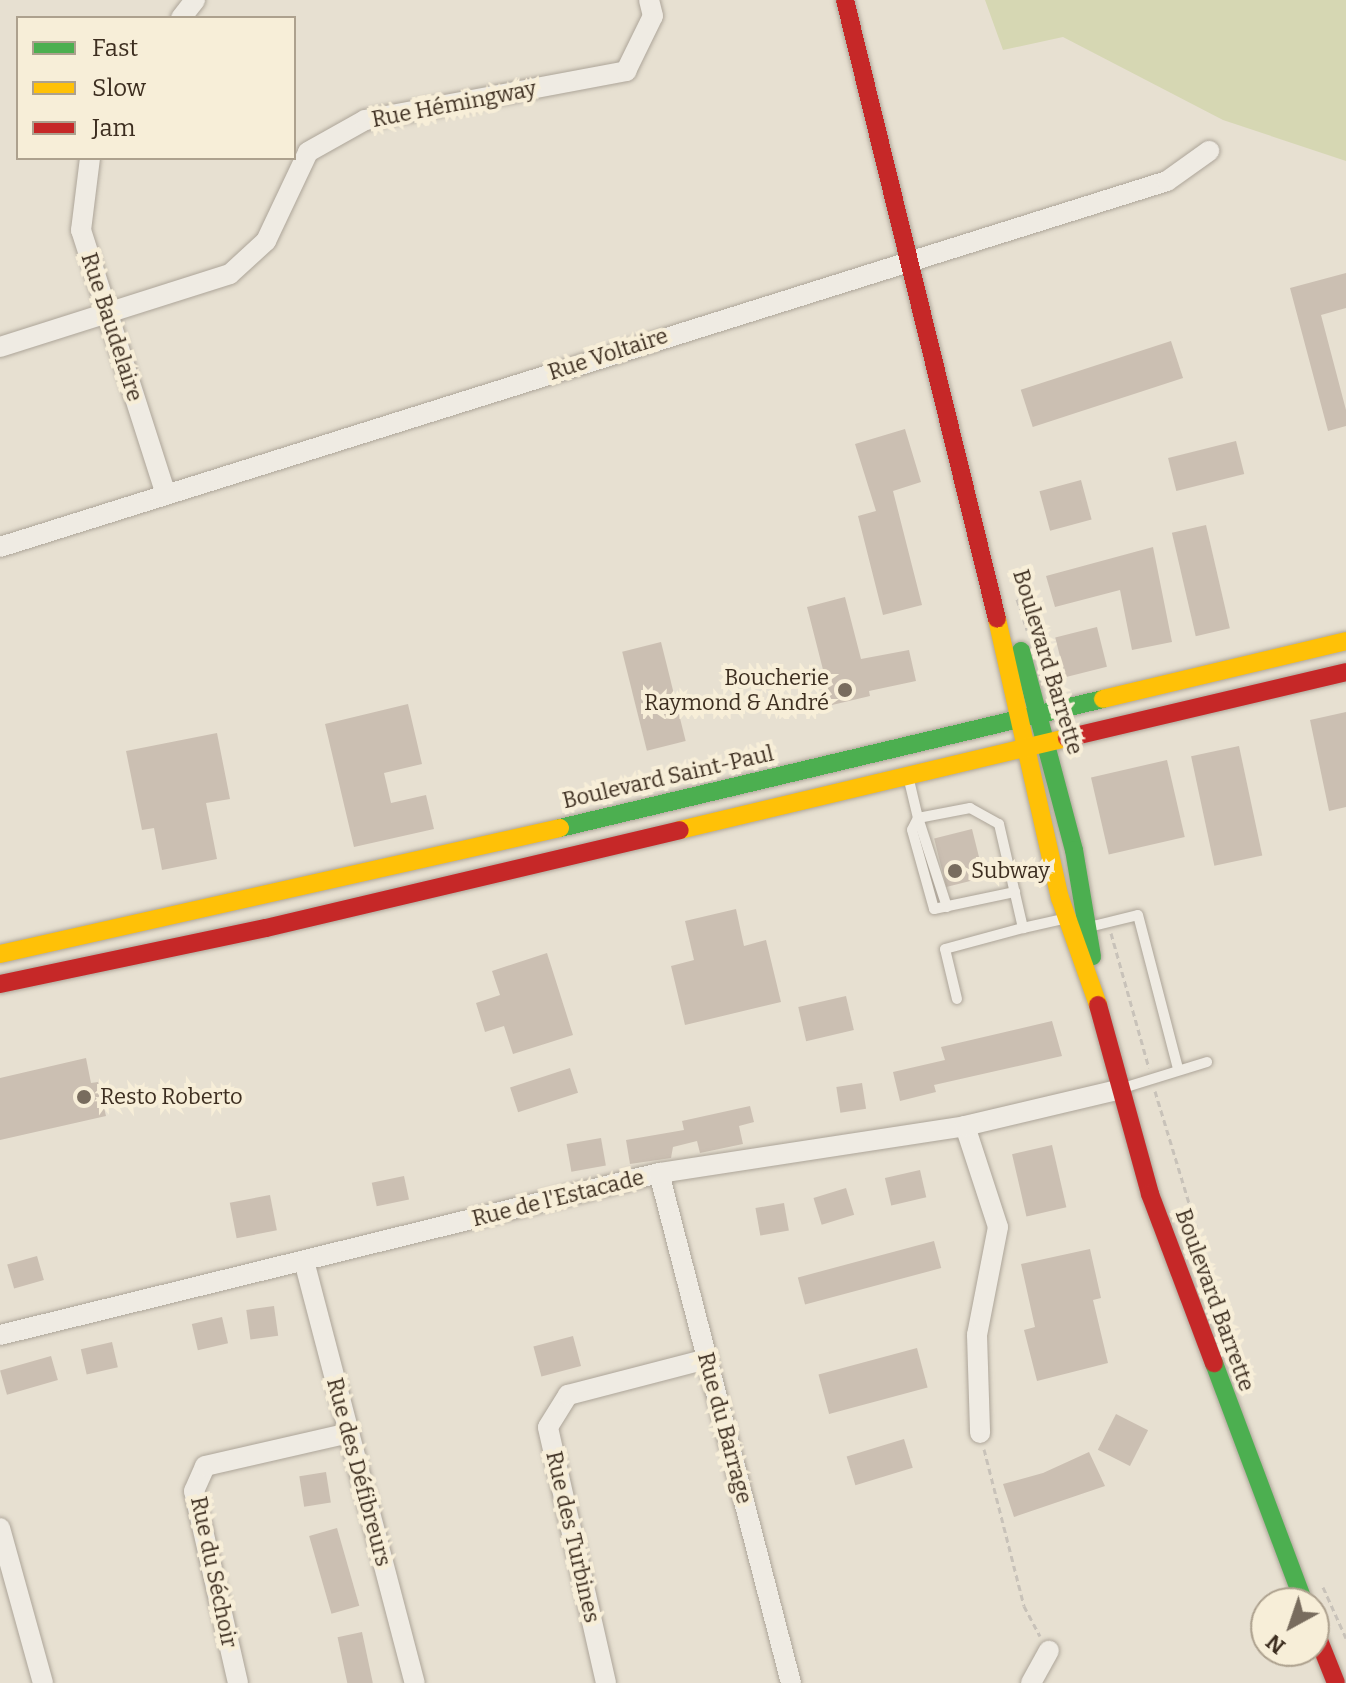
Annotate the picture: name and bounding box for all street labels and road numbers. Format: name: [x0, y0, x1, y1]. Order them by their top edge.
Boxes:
street label: Rue Hémingway: [369, 75, 539, 133]
street label: Rue Baudelaire: [76, 249, 148, 405]
street label: Rue Voltaire: [545, 322, 671, 386]
street label: Boulevard Barrette: [1007, 566, 1089, 758]
street label: Boulevard Saint-Paul: [560, 740, 776, 814]
street label: Rue de l'Estacade: [469, 1164, 647, 1232]
street label: Boulevard Barrette: [1170, 1205, 1260, 1395]
street label: Rue du Barrage: [692, 1349, 758, 1507]
street label: Rue des Défibreurs: [321, 1375, 397, 1569]
street label: Rue des Turbines: [540, 1449, 606, 1625]
street label: Rue du Séchoir: [185, 1494, 243, 1650]

